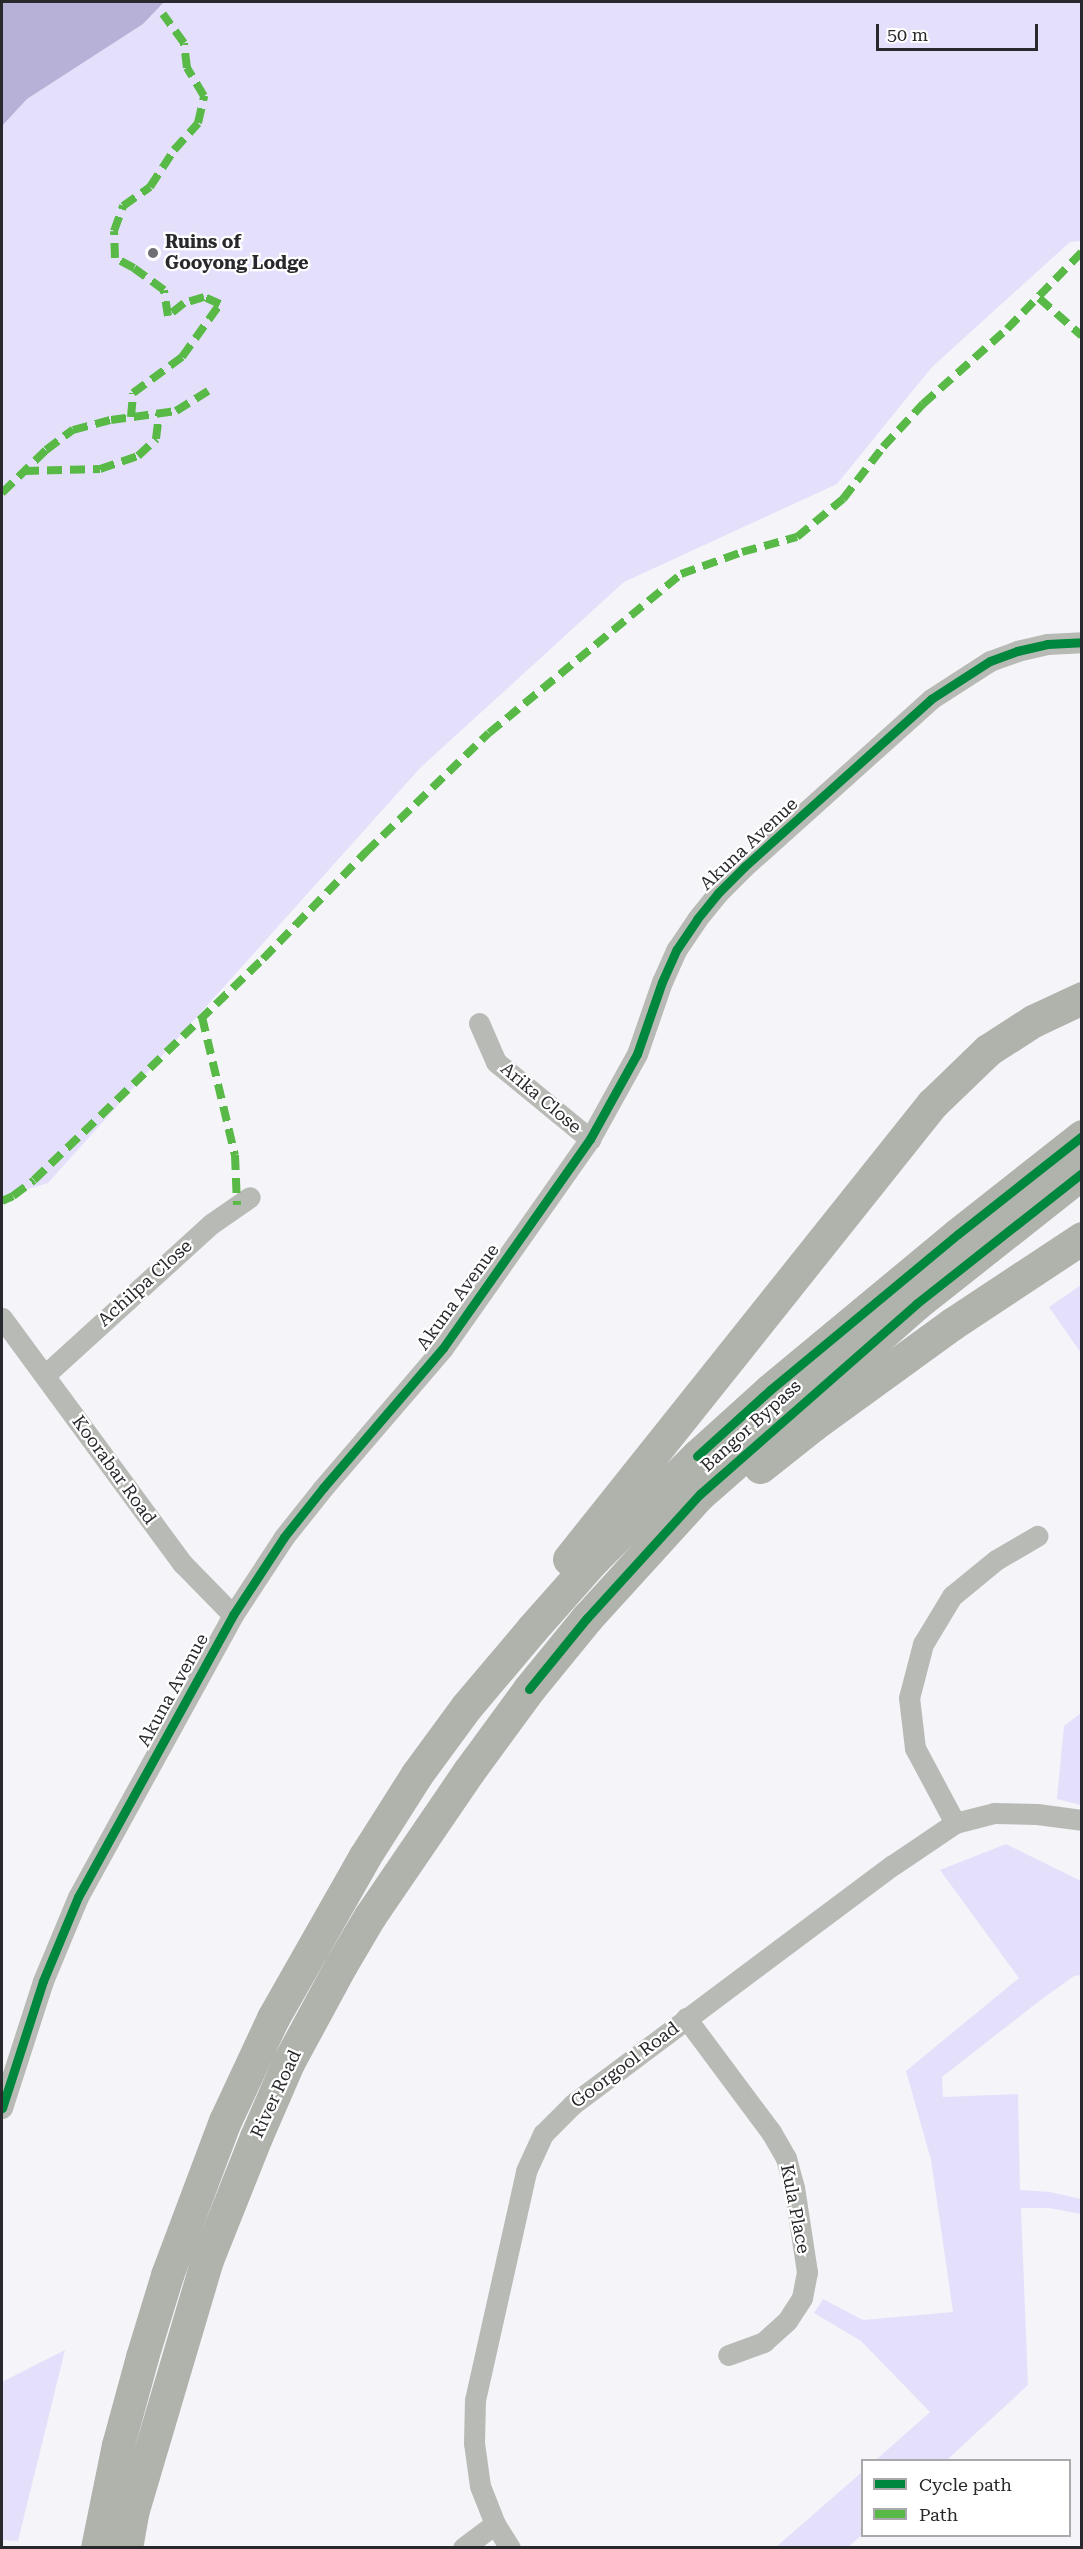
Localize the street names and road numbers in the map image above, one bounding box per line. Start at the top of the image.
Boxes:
street label: Akuna Avenue [696,793,802,895]
street label: Arika Close [496,1058,586,1138]
street label: Achilpa Close [93,1235,197,1331]
street label: Akuna Avenue [412,1240,504,1354]
street label: Bangor Bypass [697,1375,805,1477]
street label: Koorabar Road [67,1411,161,1529]
street label: Akuna Avenue [133,1630,213,1750]
street label: Goorgool Road [567,2017,683,2113]
street label: River Road [246,2047,306,2141]
street label: Kula Place [776,2163,814,2255]

